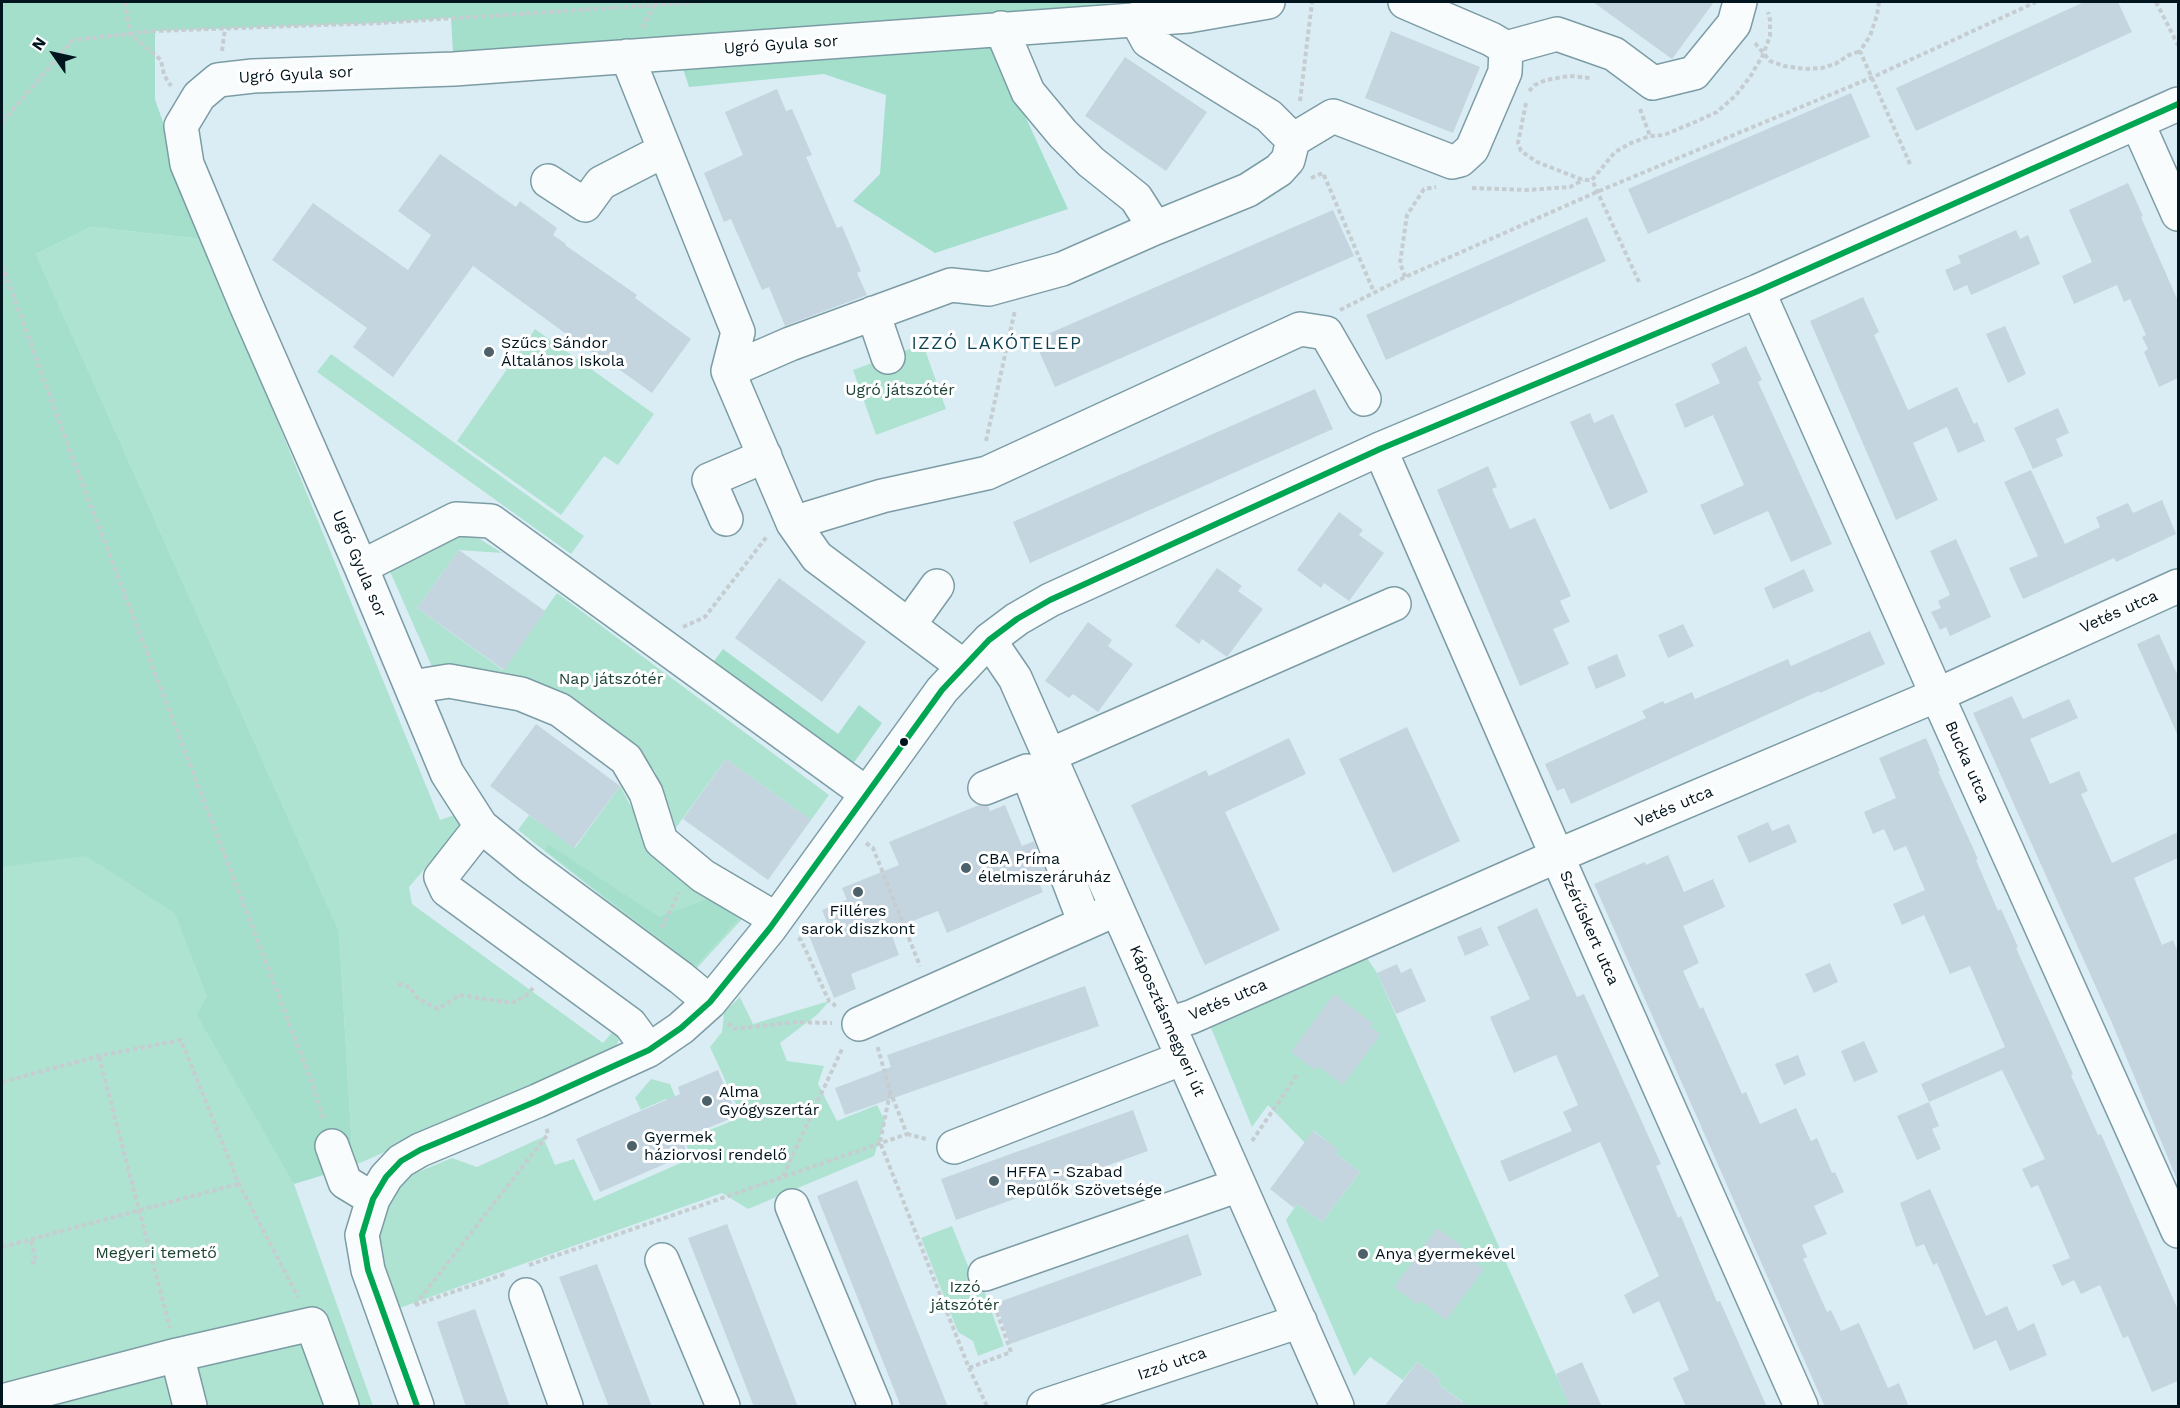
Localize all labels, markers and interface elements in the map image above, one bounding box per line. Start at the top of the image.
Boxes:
north arrow [24,24,84,84]
street label: Ugró Gyula sor [723,31,839,59]
text: N [27,33,50,54]
street label: Ugró Gyula sor [238,62,354,88]
place label: Szűcs Sándor Általános Iskola [501,333,625,371]
district label: IZZÓ LAKÓTELEP [912,333,1082,355]
marker: Szűcs Sándor Általános Iskola [482,345,496,359]
park label: Ugró játszótér [845,380,955,400]
street label: Ugró Gyula sor [328,508,390,620]
street label: Vetés utca [2077,586,2161,638]
park label: Nap játszótér [559,669,663,689]
street label: Bucka utca [1940,718,1994,806]
unlabelled marker [898,736,910,748]
street label: Vetés utca [1632,782,1716,832]
place label: CBA Príma élelmiszeráruház [978,849,1111,887]
marker: CBA Príma élelmiszeráruház [959,861,973,875]
street label: Szérűskert utca [1555,868,1623,988]
marker: Filléres sarok diszkont [851,885,865,899]
place label: Filléres sarok diszkont [801,901,915,939]
street label: Káposztásmegyeri út [1125,942,1209,1100]
street label: Vetés utca [1186,975,1270,1025]
place label: Alma Gyógyszertár [719,1082,819,1120]
marker: Alma Gyógyszertár [700,1094,714,1108]
place label: Gyermek háziorvosi rendelő [644,1127,787,1165]
marker: Gyermek háziorvosi rendelő [625,1139,639,1153]
place label: HFFA - Szabad Repülők Szövetsége [1006,1162,1162,1200]
marker: HFFA - Szabad Repülők Szövetsége [987,1174,1001,1188]
park label: Megyeri temető [95,1243,217,1263]
place label: Anya gyermekével [1375,1244,1515,1264]
marker: Anya gyermekével [1356,1247,1370,1261]
park label: Izzó játszótér [931,1277,999,1315]
street label: Izzó utca [1135,1343,1209,1385]

